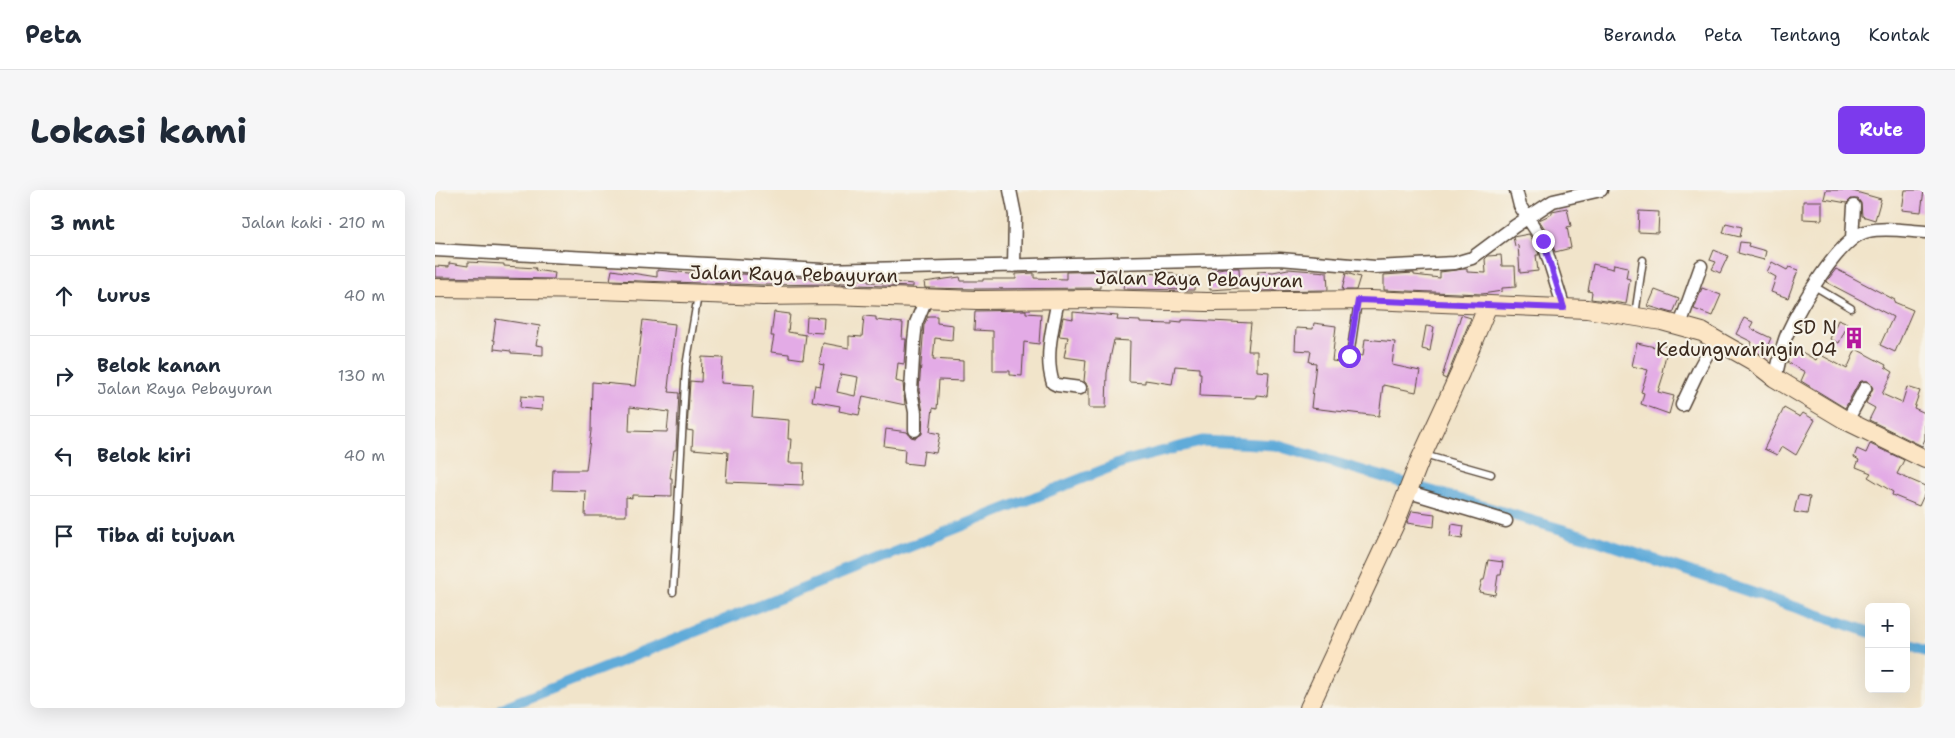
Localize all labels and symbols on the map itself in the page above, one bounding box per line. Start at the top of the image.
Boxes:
route end [1532,230,1555,253]
street label: Jalan Raya Pebayuran [690,260,898,288]
street label: Jalan Raya Pebayuran [1095,265,1303,293]
place label: SD N Kedungwaringin 04 [1656,315,1837,362]
building icon: SD N Kedungwaringin 04 [1841,325,1867,351]
route start [1338,345,1361,368]

